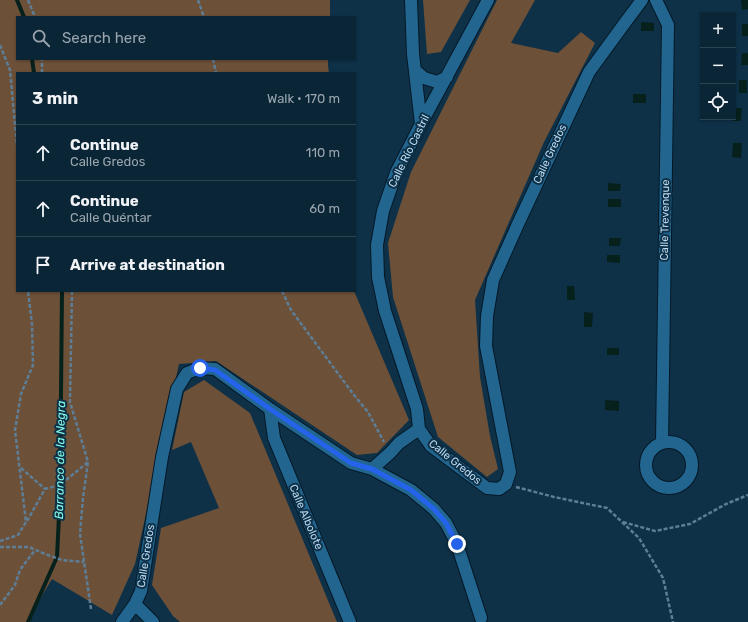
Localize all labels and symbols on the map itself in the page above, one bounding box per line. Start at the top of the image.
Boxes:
street label: Calle Río Castril [386,113,432,189]
street label: Calle Gredos [531,122,570,186]
street label: Calle Trevenque [658,179,672,261]
route start [191,359,209,377]
water label: Barranco de la Negra [52,401,68,519]
street label: Calle Gredos [426,437,484,487]
street label: Calle Albolote [286,482,326,552]
street label: Calle Gredos [135,523,157,589]
route end [448,535,466,553]

